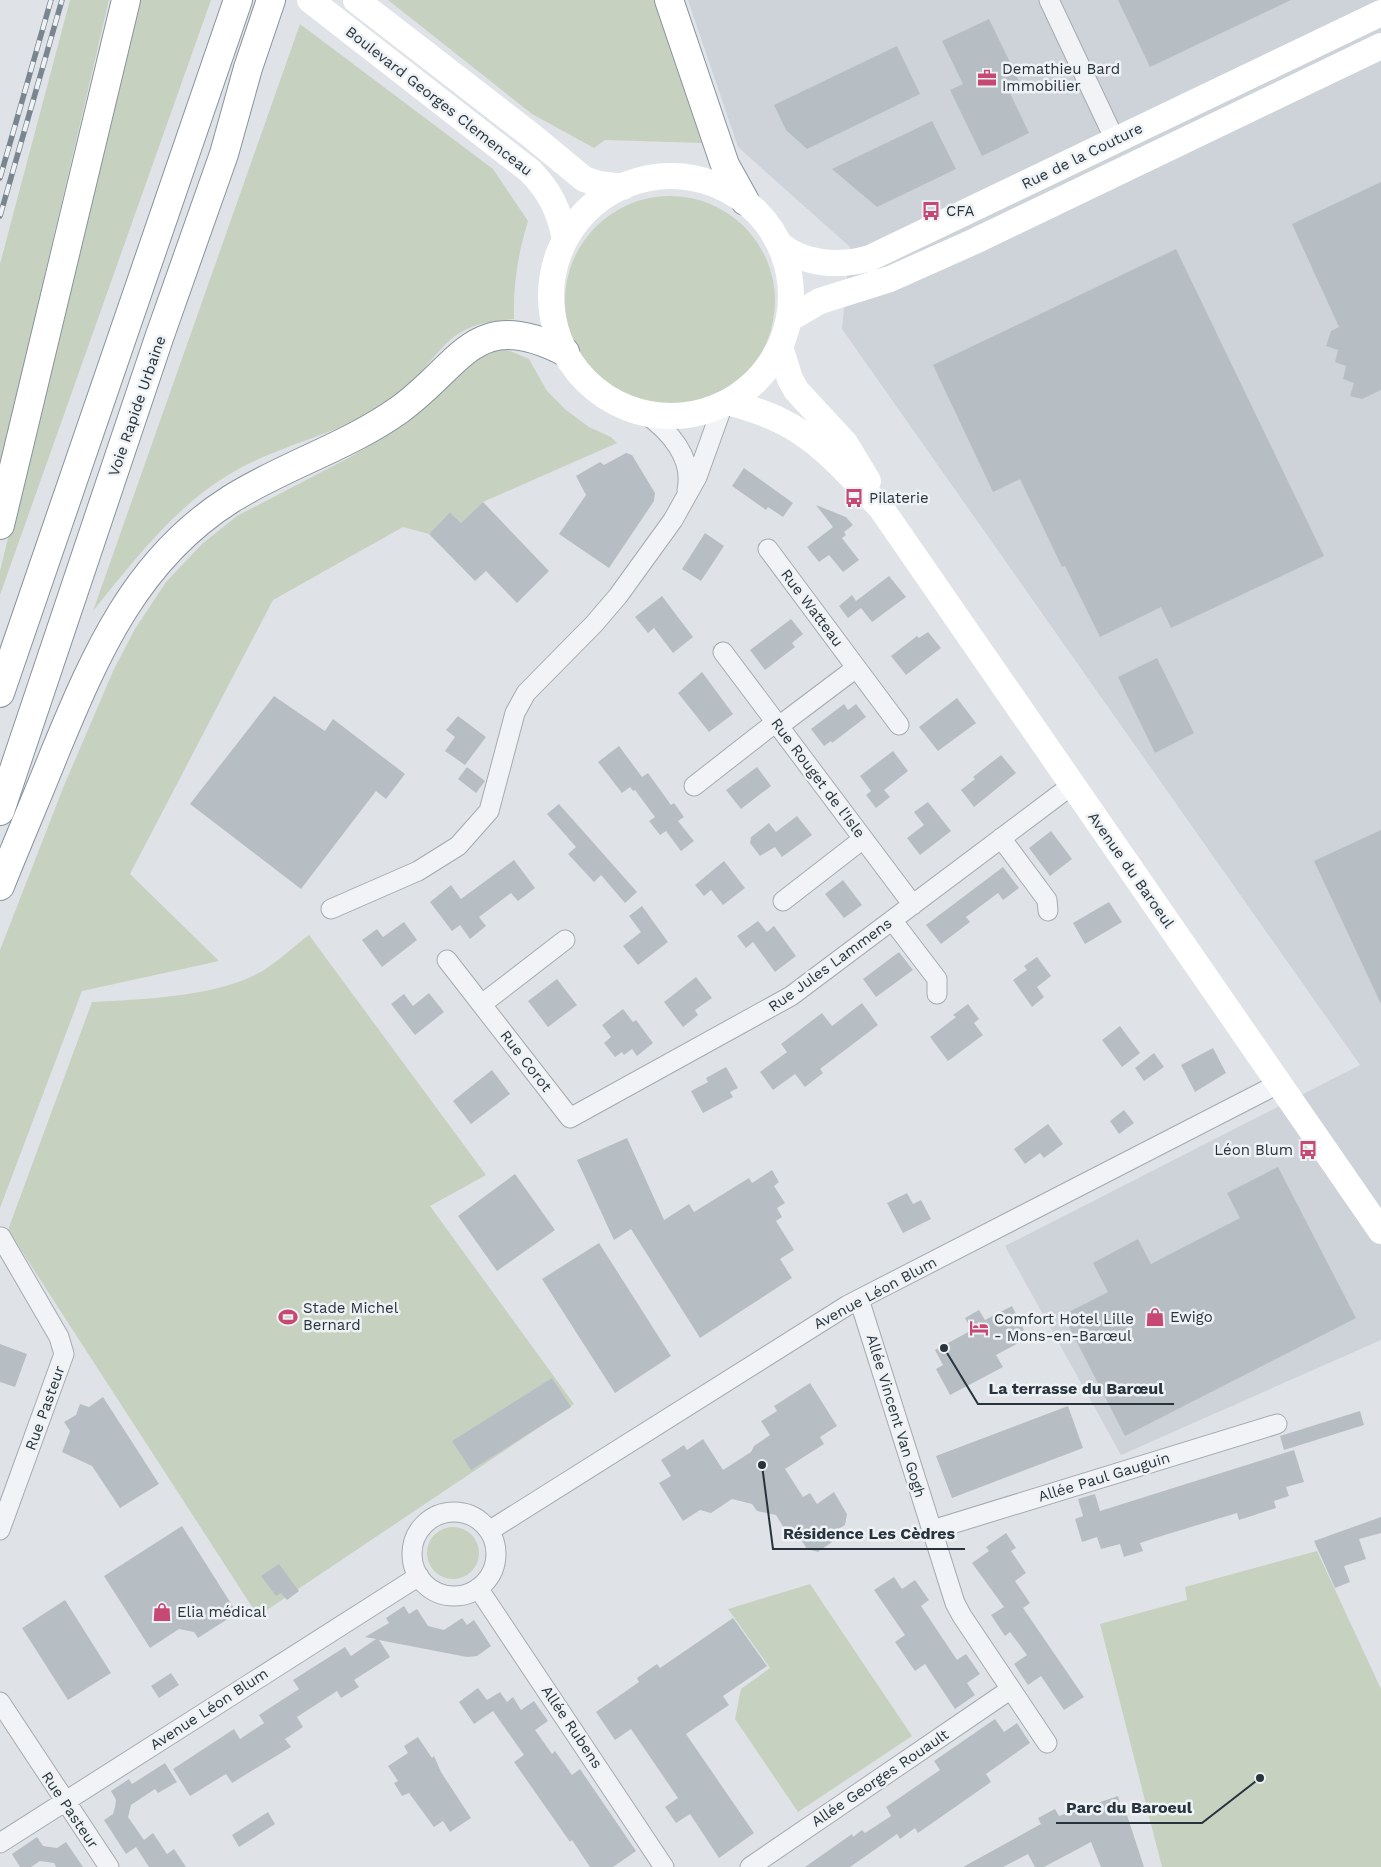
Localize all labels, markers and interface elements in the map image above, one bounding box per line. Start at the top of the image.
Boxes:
street label: Boulevard Georges Clemenceau [342,22,536,180]
place label: Demathieu Bard Immobilier [1002,60,1120,95]
office icon: Demathieu Bard Immobilier [976,67,998,89]
street label: Rue de la Couture [1019,119,1145,193]
bus stop icon: CFA [920,200,942,222]
place label: CFA [946,202,974,220]
street label: Voie Rapide Urbaine [105,333,169,479]
bus stop icon: Pilaterie [843,487,865,509]
place label: Pilaterie [869,489,929,507]
street label: Rue Watteau [777,566,847,650]
street label: Rue Rouget de l'Isle [767,715,869,841]
street label: Avenue du Baroeul [1084,808,1178,932]
street label: Rue Jules Lammens [765,914,895,1016]
street label: Rue Corot [496,1027,556,1096]
bus stop icon: Léon Blum [1297,1139,1319,1161]
place label: Léon Blum [1214,1141,1293,1159]
street label: Avenue Léon Blum [810,1253,940,1333]
place label: Stade Michel Bernard [303,1299,399,1334]
sports icon: Stade Michel Bernard [277,1306,299,1328]
shop icon: Ewigo [1144,1306,1166,1328]
place label: Ewigo [1170,1308,1213,1326]
place label: Comfort Hotel Lille - Mons-en-Barœul [994,1310,1134,1345]
hotel icon: Comfort Hotel Lille - Mons-en-Barœul [968,1317,990,1339]
street label: Allée Vincent Van Gogh [863,1332,929,1500]
street label: Rue Pasteur [21,1363,69,1453]
callout: La terrasse du Barœul [978,1373,1174,1404]
text: La terrasse du Barœul [989,1379,1164,1398]
street label: Allée Paul Gauguin [1036,1448,1172,1506]
callout: Résidence Les Cèdres [773,1518,965,1549]
text: Résidence Les Cèdres [783,1524,956,1543]
shop icon: Elia médical [151,1601,173,1623]
place label: Elia médical [177,1603,267,1621]
street label: Avenue Léon Blum [147,1664,271,1754]
street label: Allée Rubens [538,1682,606,1772]
street label: Allée Georges Rouault [808,1725,953,1831]
street label: Rue Pasteur [38,1768,102,1852]
callout: Parc du Baroeul [1056,1792,1202,1823]
text: Parc du Baroeul [1066,1798,1193,1817]

